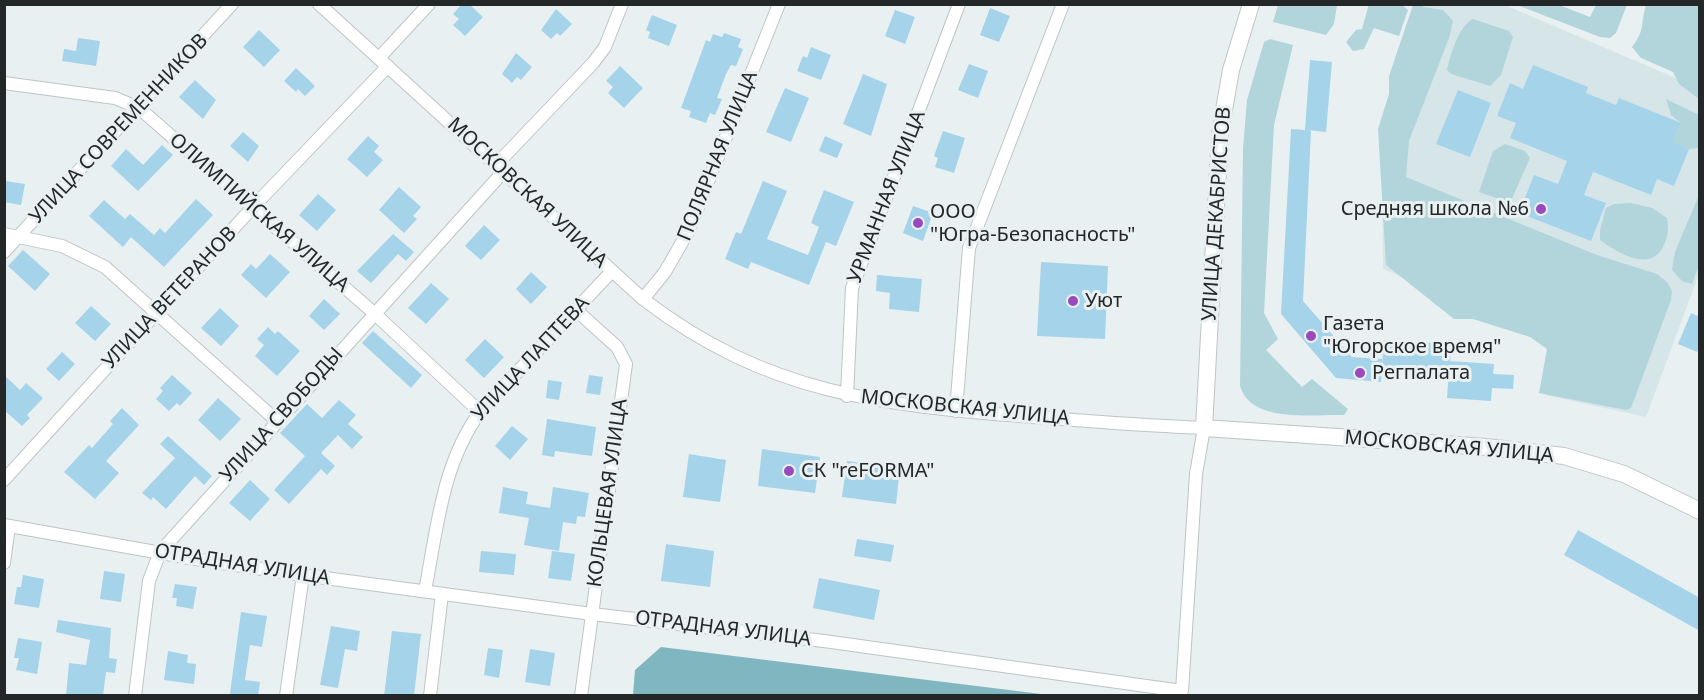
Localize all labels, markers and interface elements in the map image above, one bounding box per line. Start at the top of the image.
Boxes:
street label: УЛИЦА СОВРЕМЕННИКОВ [25,29,213,229]
street label: ПОЛЯРНАЯ УЛИЦА [673,67,763,245]
street label: УЛИЦА ДЕКАБРИСТОВ [1198,106,1236,322]
street label: УРМАННАЯ УЛИЦА [843,107,931,287]
street label: МОСКОВСКАЯ УЛИЦА [442,113,612,273]
street label: ОЛИМПИЙСКАЯ УЛИЦА [164,128,354,298]
place label: Средняя школа №6 [1341,197,1529,221]
place label: ООО "Югра-Безопасность" [930,200,1135,247]
marker: Средняя школа №6 [1534,202,1548,216]
marker: ООО "Югра-Безопасность" [911,216,925,230]
street label: УЛИЦА ВЕТЕРАНОВ [98,222,242,374]
place label: Уют [1085,289,1122,313]
street label: УЛИЦА ЛАПТЕВА [467,292,595,426]
marker: Уют [1066,294,1080,308]
place label: Газета "Югорское время" [1323,312,1501,359]
marker: Газета "Югорское время" [1304,329,1318,343]
street label: УЛИЦА СВОБОДЫ [215,343,349,487]
place label: Регпалата [1372,361,1470,385]
marker: Регпалата [1353,366,1367,380]
street label: МОСКОВСКАЯ УЛИЦА [859,385,1071,431]
street label: КОЛЬЦЕВАЯ УЛИЦА [583,397,633,589]
street label: МОСКОВСКАЯ УЛИЦА [1344,426,1554,468]
place label: СК "reFORMA" [801,459,934,483]
marker: СК "reFORMA" [782,464,796,478]
street label: ОТРАДНАЯ УЛИЦА [153,539,331,591]
street label: ОТРАДНАЯ УЛИЦА [634,606,812,652]

